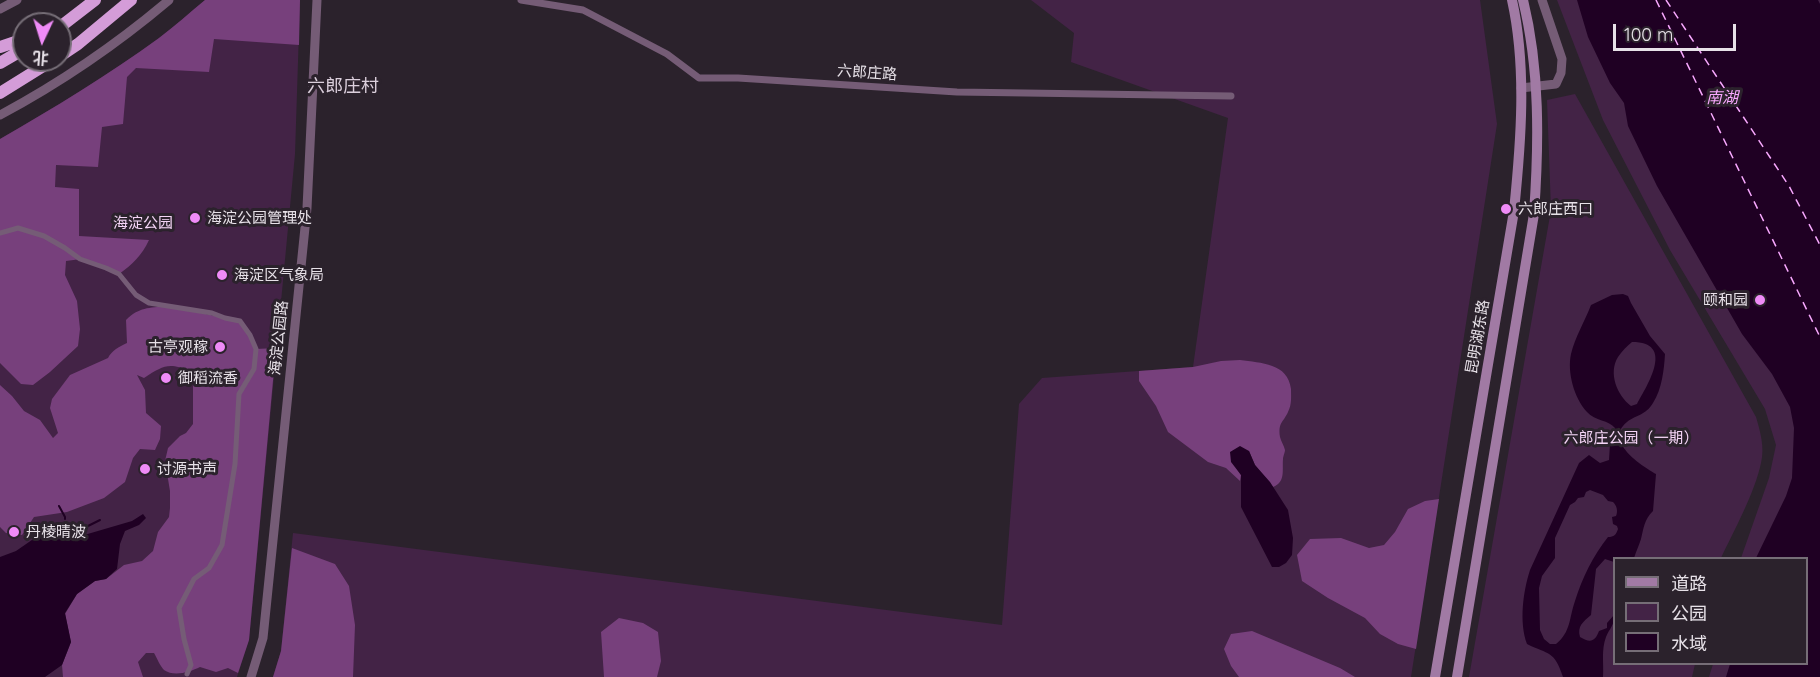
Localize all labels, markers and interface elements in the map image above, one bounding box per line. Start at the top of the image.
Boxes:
north arrow [12,12,72,72]
scale bar [1616,12,1739,50]
text: 100 m [1624,23,1673,46]
text: 北 [32,47,50,68]
street label: 六郎庄路 [836,62,898,84]
district label: 六郎庄村 [307,76,379,98]
water label: 南湖 [1706,88,1738,108]
place label: 六郎庄西口 [1518,200,1593,218]
marker: 六郎庄西口 [1499,202,1513,216]
place label: 海淀公园管理处 [207,209,312,227]
marker: 海淀公园管理处 [188,211,202,225]
park label: 海淀公园 [113,214,173,232]
place label: 海淀区气象局 [234,266,324,284]
marker: 海淀区气象局 [215,268,229,282]
place label: 颐和园 [1703,291,1748,309]
marker: 颐和园 [1753,293,1767,307]
street label: 昆明湖东路 [1463,299,1493,375]
street label: 海淀公园路 [266,300,292,376]
place label: 古亭观稼 [148,338,208,356]
marker: 古亭观稼 [213,340,227,354]
place label: 御稻流香 [178,369,238,387]
marker: 御稻流香 [159,371,173,385]
park label: 六郎庄公园（一期） [1564,429,1698,447]
place label: 讨源书声 [157,460,217,478]
marker: 讨源书声 [138,462,152,476]
place label: 丹棱晴波 [26,523,86,541]
marker: 丹棱晴波 [7,525,21,539]
legend [1613,557,1808,665]
text: 道路 [1671,572,1707,595]
text: 公园 [1671,602,1707,625]
text: 水域 [1671,632,1707,655]

